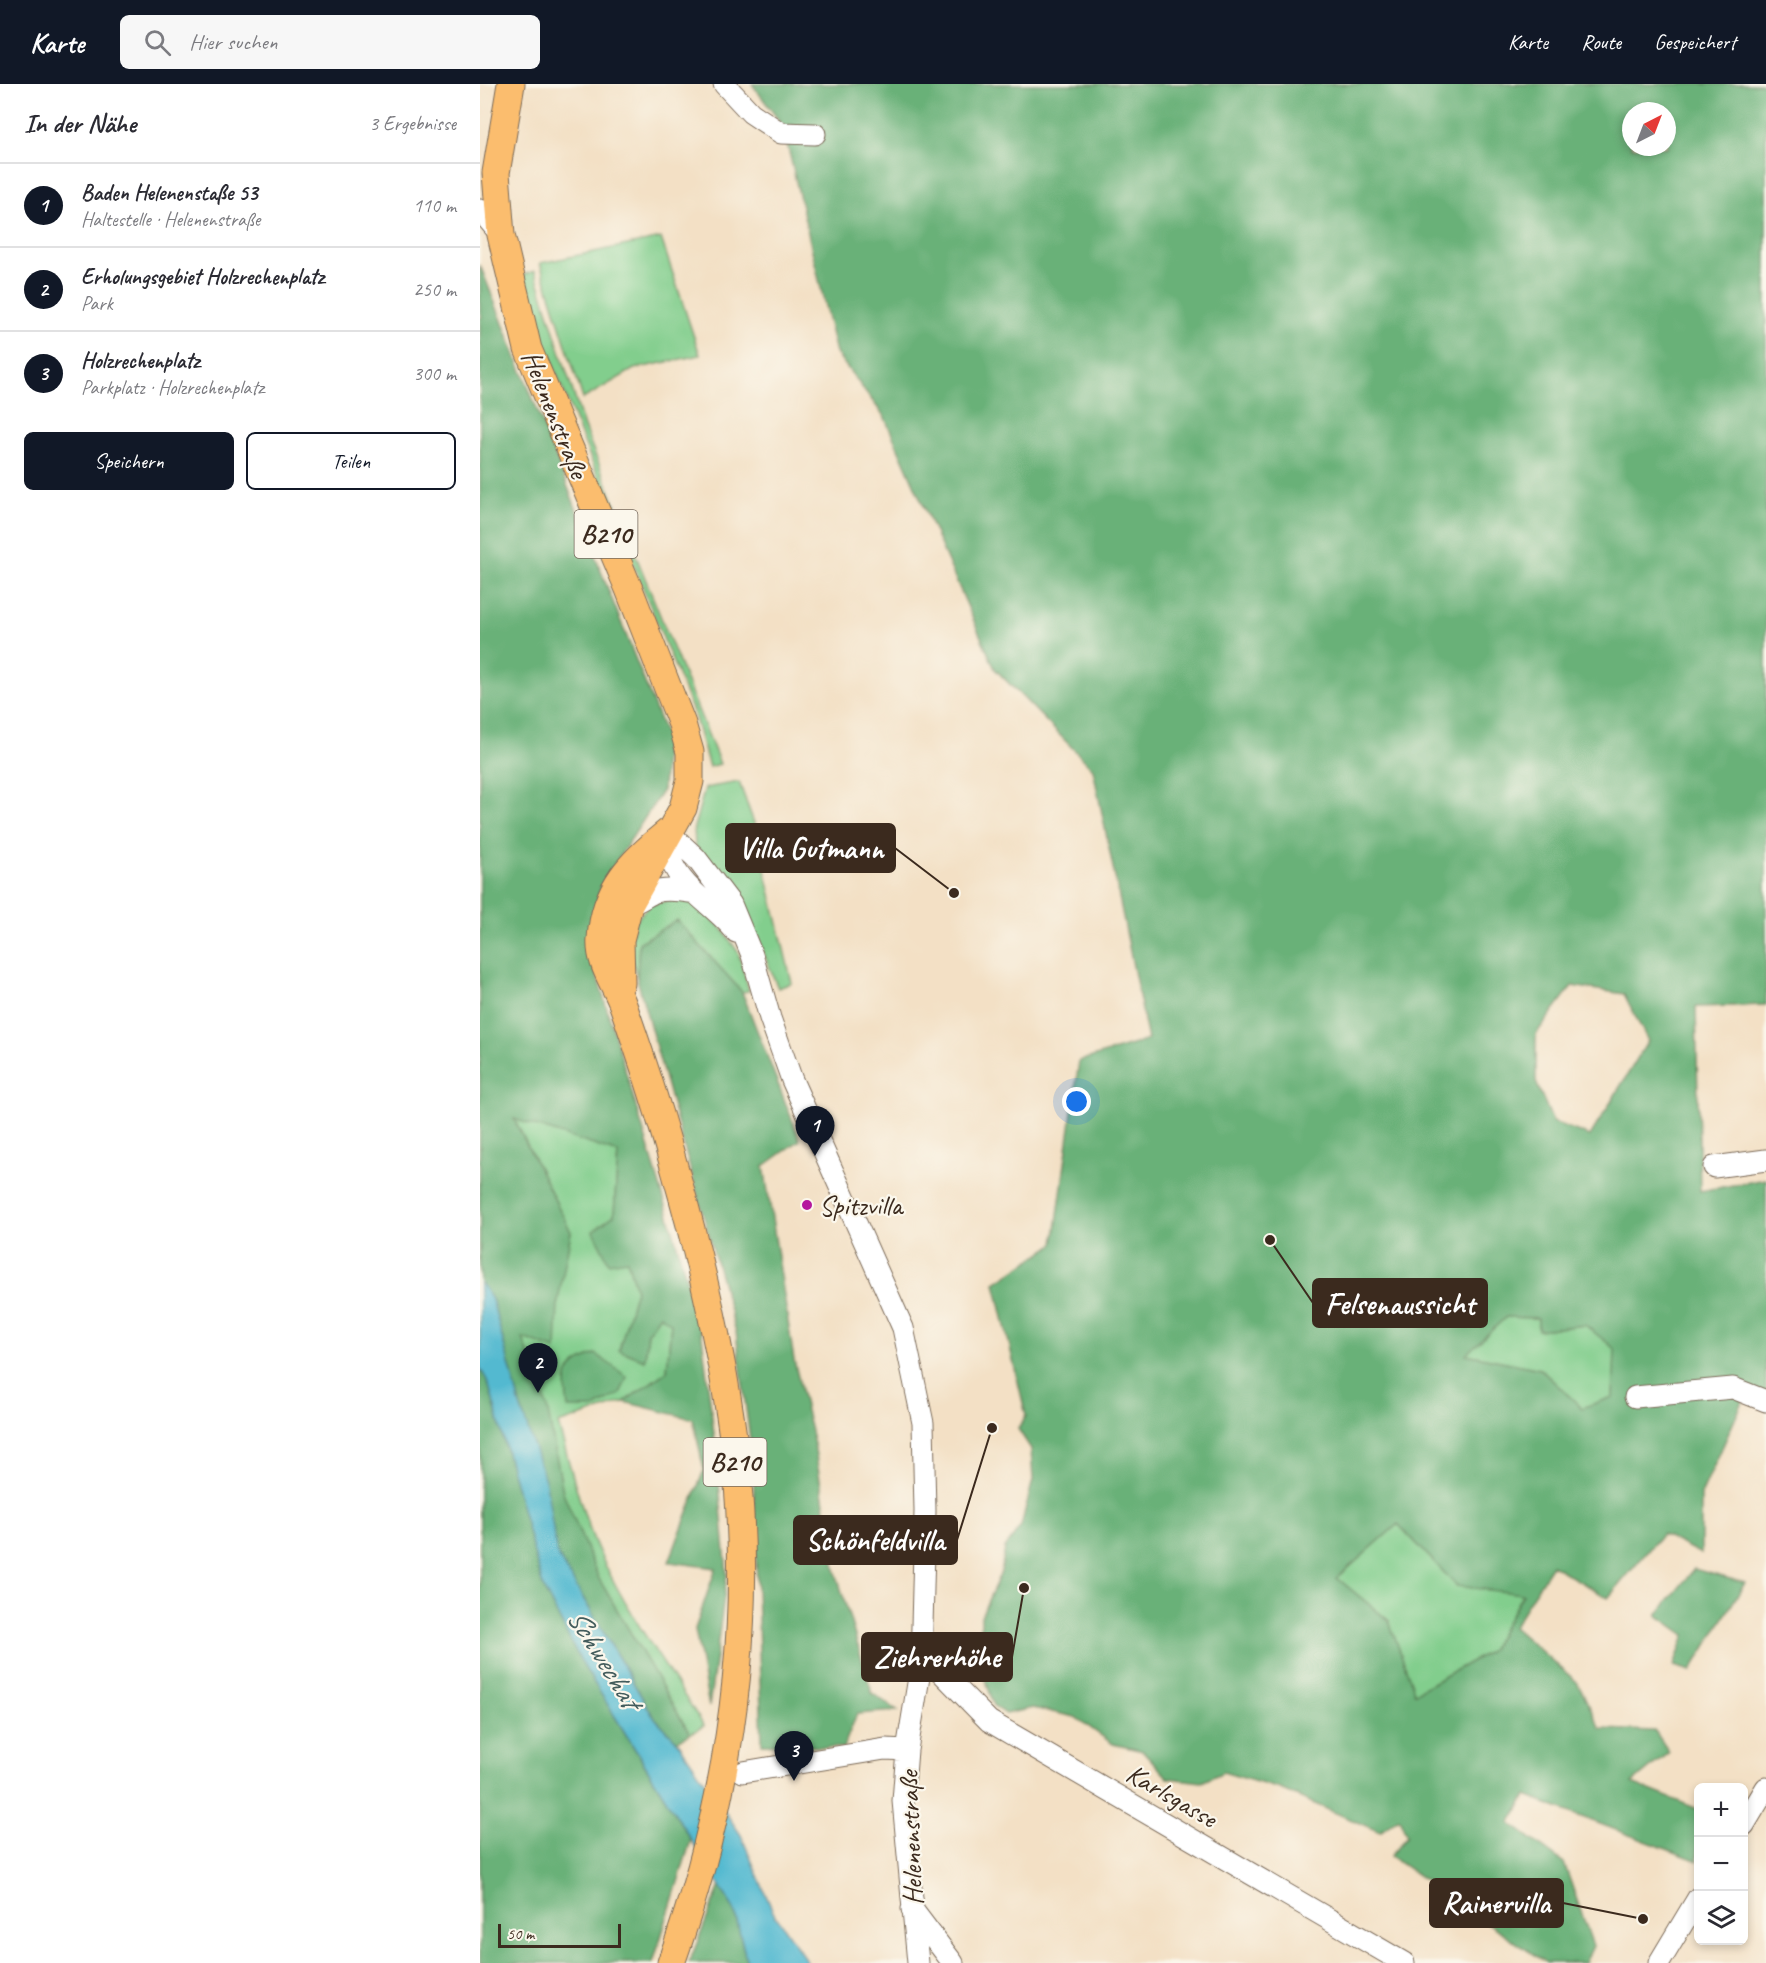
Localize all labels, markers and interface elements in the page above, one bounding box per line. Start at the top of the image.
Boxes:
search box [120,15,540,69]
text: Karte [30,25,84,60]
icon: search [141,26,174,59]
text: Hier suchen [189,28,278,56]
text: Karte [1508,29,1548,55]
text: Route [1581,29,1621,55]
text: Gespeichert [1654,29,1736,55]
north arrow [1622,102,1676,156]
text: In der Nähe [24,107,136,140]
text: 3 Ergebnisse [369,111,456,136]
text: Baden Helenenstaße 53 [81,179,258,207]
text: 1 [39,193,48,218]
text: 110 m [413,193,456,218]
text: Haltestelle · Helenenstraße [81,207,260,232]
text: Erholungsgebiet Holzrechenplatz [81,263,324,291]
text: 2 [39,277,48,302]
text: 250 m [413,277,456,302]
text: Park [81,291,113,316]
street label: Helenenstraße [514,345,598,485]
text: Holzrechenplatz [81,347,200,375]
text: 3 [39,361,48,386]
text: 300 m [413,361,456,386]
text: Parkplatz · Holzrechenplatz [81,375,264,400]
button: Speichern [24,432,234,490]
button: Teilen [246,432,456,490]
road number: B210 [574,510,638,558]
callout: Villa Gutmann [726,824,895,872]
text: Villa Gutmann [738,829,886,867]
your location [1062,1087,1091,1116]
pin: 1 [796,1106,834,1156]
place label: Spitzvilla [819,1188,904,1223]
marker: Spitzvilla [800,1198,814,1212]
callout: Felsenaussicht [1313,1279,1487,1327]
text: Felsenaussicht [1325,1285,1478,1323]
pin: 2 [518,1344,558,1393]
road number: B210 [704,1438,766,1486]
callout: Schönfeldvilla [794,1516,957,1564]
text: Schönfeldvilla [806,1521,947,1559]
water label: Schwechat [559,1601,653,1721]
callout: Ziehrerhöhe [862,1633,1012,1681]
text: Ziehrerhöhe [874,1638,1003,1676]
pin: 3 [774,1732,814,1781]
street label: Karlsgasse [1120,1756,1225,1836]
street label: Helenenstraße [891,1768,930,1906]
map controls [1694,1783,1748,1945]
button: + [1694,1783,1748,1837]
button: − [1694,1837,1748,1891]
callout: Rainervilla [1430,1879,1563,1927]
text: Rainervilla [1442,1884,1553,1922]
button: layers [1694,1891,1748,1945]
scale bar [498,1921,621,1948]
text: 50 m [507,1924,534,1944]

